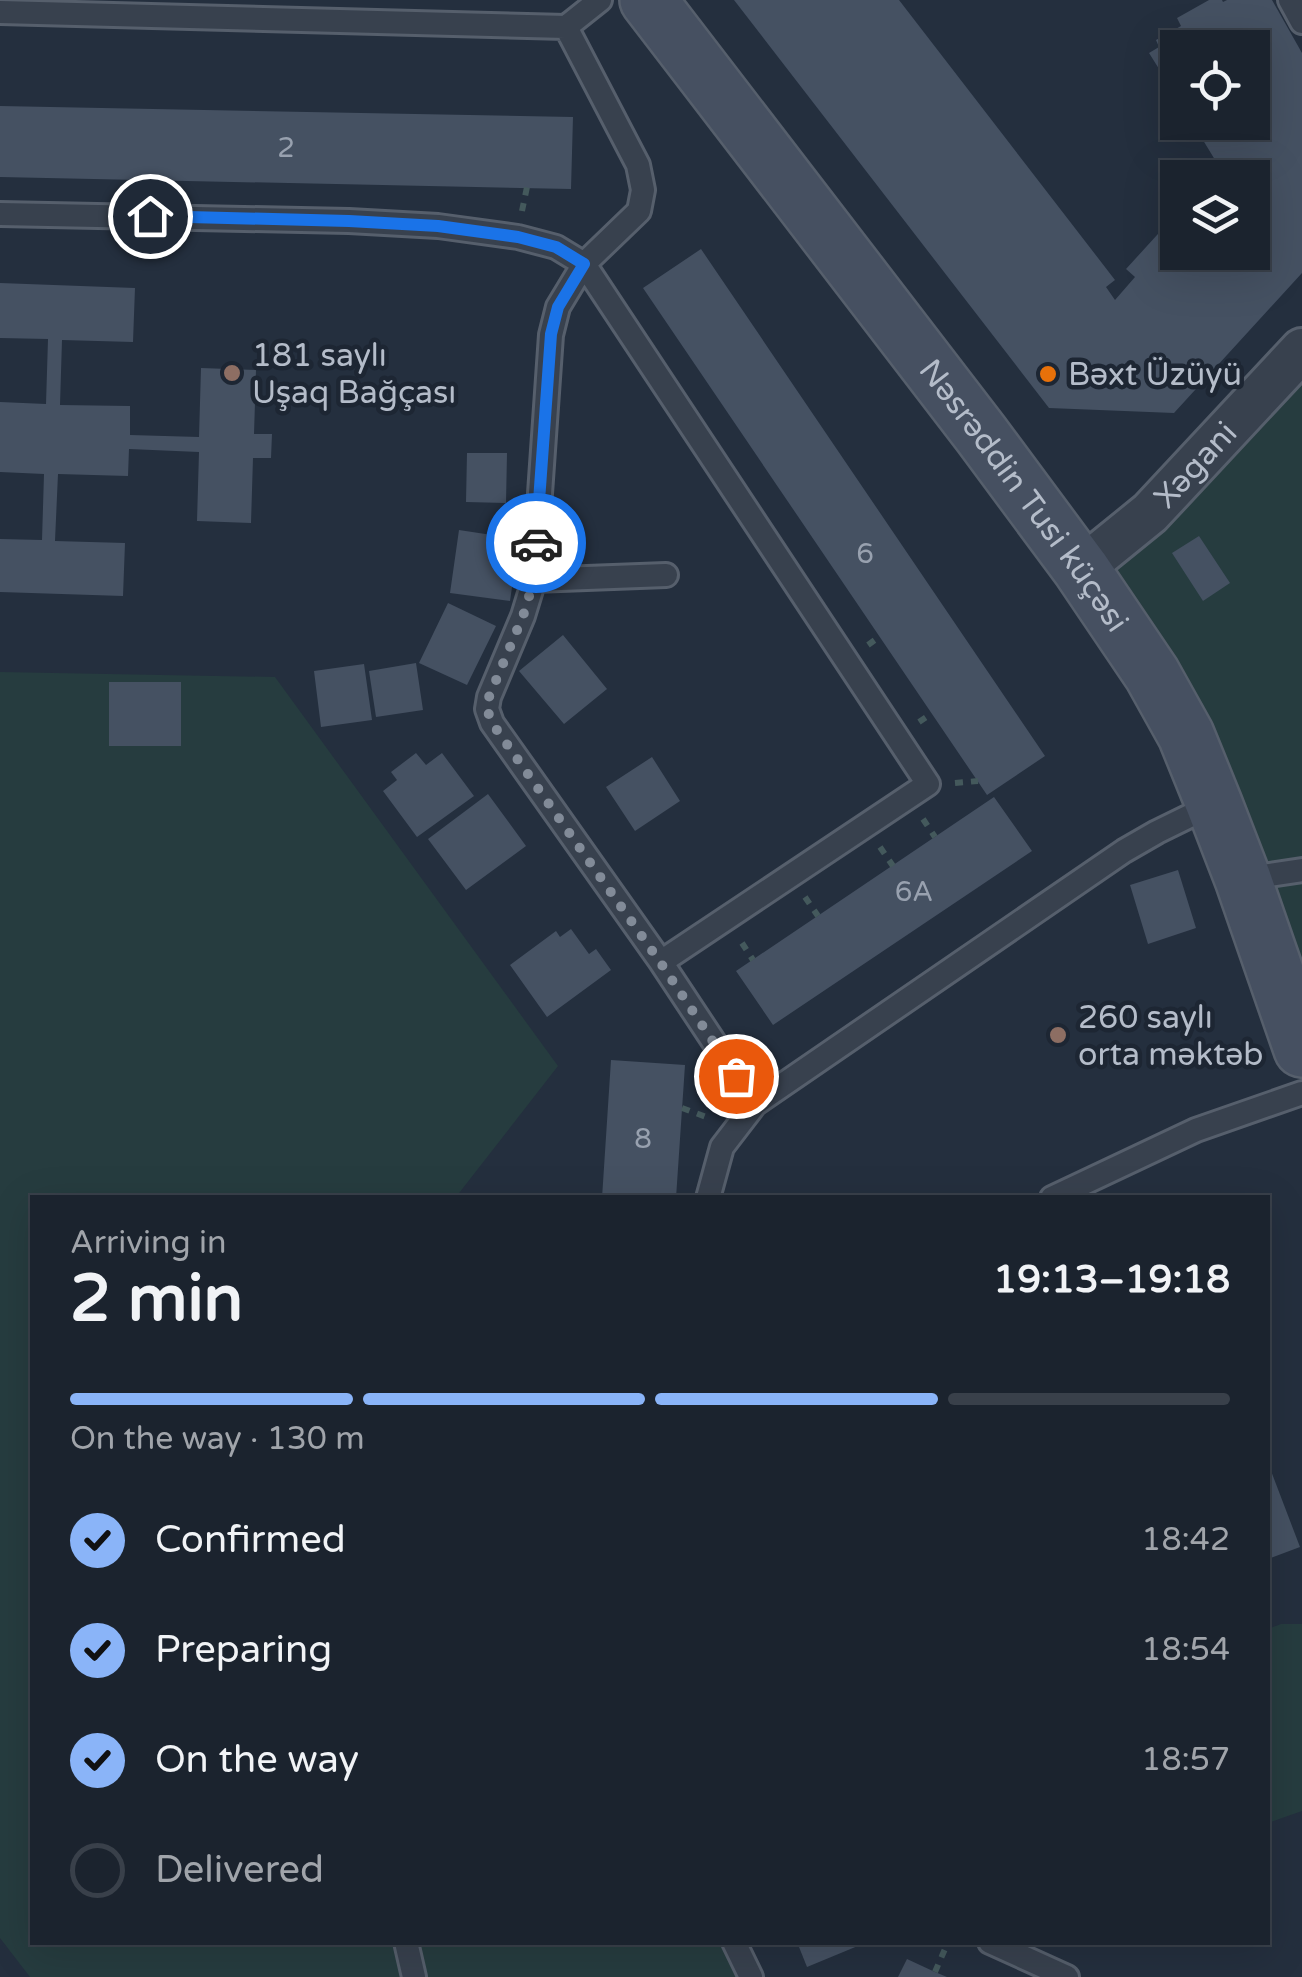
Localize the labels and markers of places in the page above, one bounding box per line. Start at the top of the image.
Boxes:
pin [108,174,193,259]
place label: 181 saylı Uşaq Bağçası [252,337,456,412]
place label: Bəxt Üzüyü [1068,356,1242,394]
marker: 181 saylı Uşaq Bağçası [221,362,243,384]
marker: Bəxt Üzüyü [1037,363,1059,385]
place label: 260 saylı orta məktəb [1078,999,1263,1074]
marker: 260 saylı orta məktəb [1047,1024,1069,1046]
pin [694,1034,779,1119]

